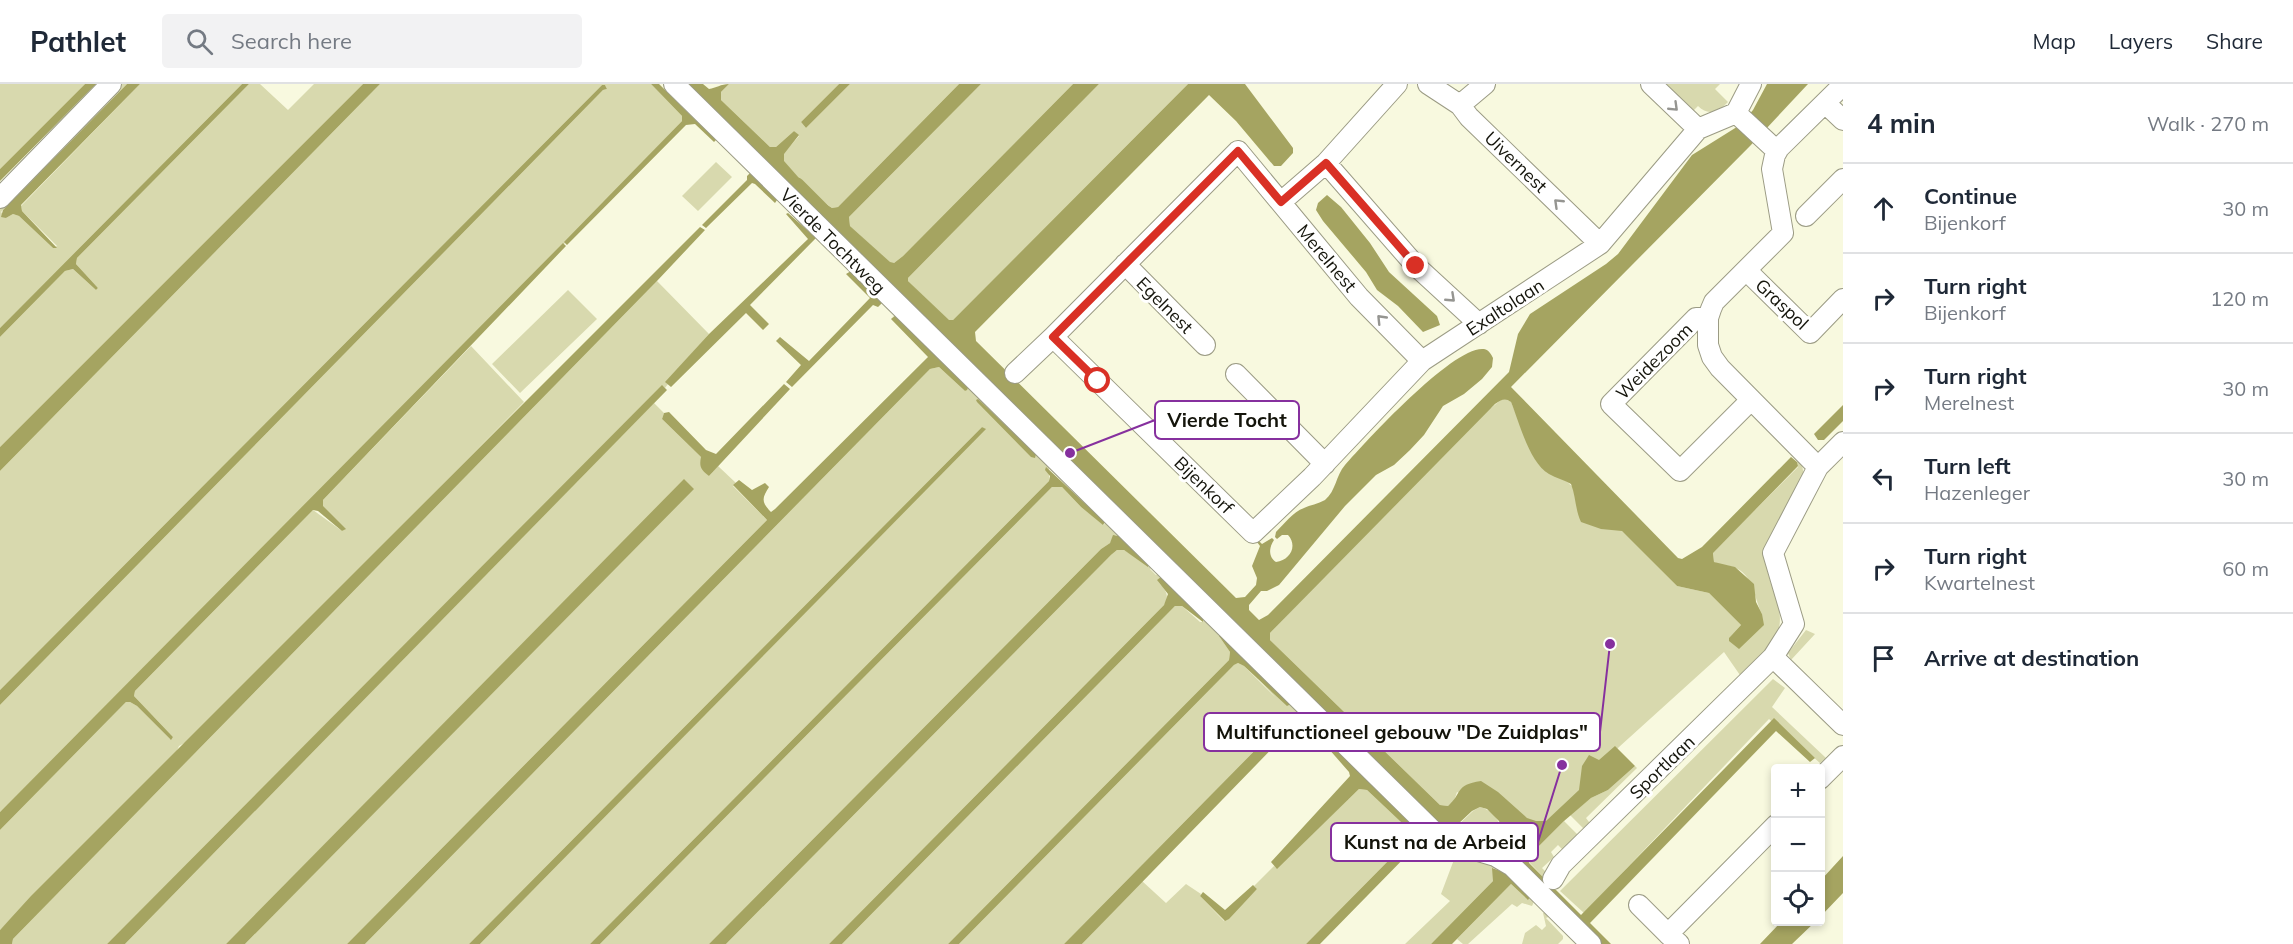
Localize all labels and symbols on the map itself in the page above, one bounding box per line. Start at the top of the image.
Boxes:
one-way arrow [1667,99,1678,110]
street label: Uivernest [1480,126,1552,198]
street label: Vierde Tochtweg [775,183,891,299]
one-way arrow [1555,200,1566,211]
street label: Merelnest [1292,219,1362,297]
route end [1402,252,1428,278]
street label: Egelnest [1132,272,1198,338]
street label: Exaltolaan [1462,273,1548,341]
street label: Graspol [1750,274,1814,334]
one-way arrow [1445,291,1455,302]
one-way arrow [1377,316,1388,326]
street label: Weidezoom [1611,318,1697,404]
route start [1084,367,1110,393]
callout: Vierde Tocht [1155,401,1299,439]
text: Vierde Tocht [1166,407,1287,432]
street label: Bijenkorf [1170,451,1239,519]
callout: Multifunctioneel gebouw "De Zuidplas" [1204,713,1600,751]
text: Multifunctioneel gebouw "De Zuidplas" [1216,719,1588,744]
street label: Sportlaan [1625,730,1699,804]
callout: Kunst na de Arbeid [1331,823,1538,861]
text: Kunst na de Arbeid [1344,829,1526,854]

